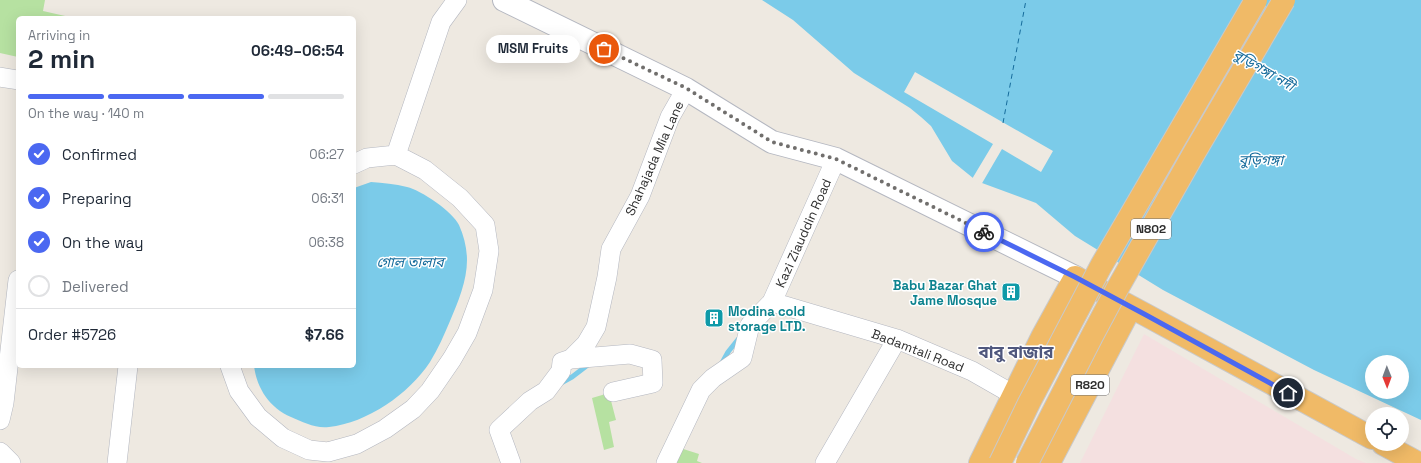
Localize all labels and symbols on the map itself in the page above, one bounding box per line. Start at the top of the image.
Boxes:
pin [587,32,621,66]
callout: MSM Fruits [486,35,580,63]
water label: বুড়িগঙ্গা নদী [1230,45,1301,96]
street label: Shahajada Mia Lane [621,98,687,218]
water label: বুড়িগঙ্গা [1239,151,1286,169]
street label: Kazi Ziauddin Road [772,176,835,290]
courier [964,212,1004,252]
road number: N802 [1131,219,1171,239]
water label: গোল তালাব [376,253,446,271]
place label: Babu Bazar Ghat Jame Mosque [893,277,997,309]
building icon: Babu Bazar Ghat Jame Mosque [1000,281,1022,303]
place label: Modina cold storage LTD. [728,303,806,335]
building icon: Modina cold storage LTD. [703,307,725,329]
street label: Badamtali Road [869,325,967,376]
district label: বাবু বাজার [977,341,1054,363]
north arrow [1365,355,1409,399]
road number: R820 [1071,375,1109,395]
pin [1271,376,1305,410]

